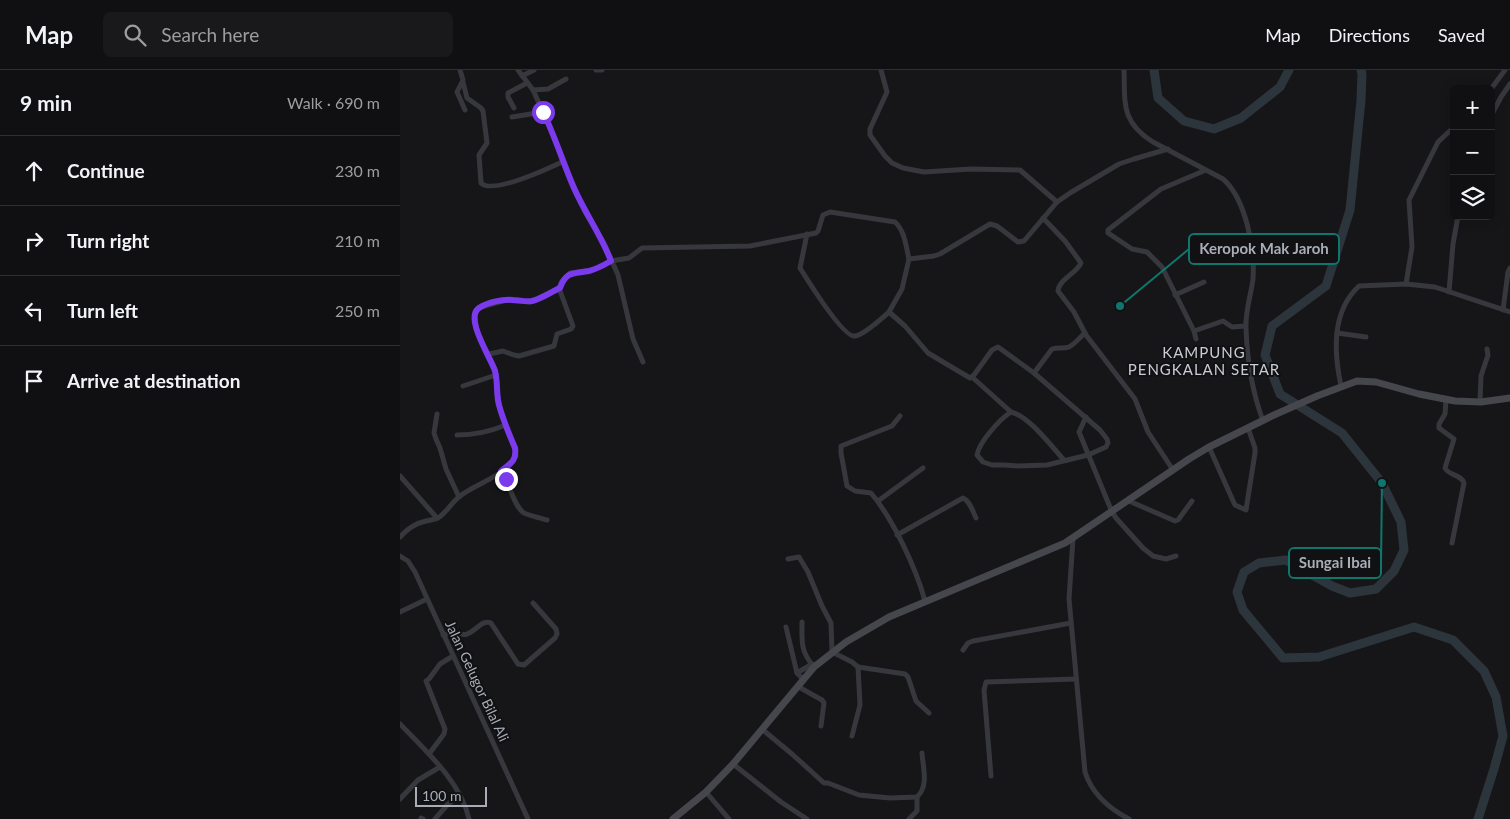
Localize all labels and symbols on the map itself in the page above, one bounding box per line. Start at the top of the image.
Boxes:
route start [532,101,555,124]
callout: Keropok Mak Jaroh [1189,234,1339,264]
text: Keropok Mak Jaroh [1199,239,1329,257]
district label: KAMPUNG PENGKALAN SETAR [1128,343,1280,378]
route end [495,468,518,491]
callout: Sungai Ibai [1289,548,1381,578]
text: Sungai Ibai [1299,553,1371,571]
street label: Jalan Gelugor Bilal Ali [442,618,513,744]
scale bar [415,784,488,807]

